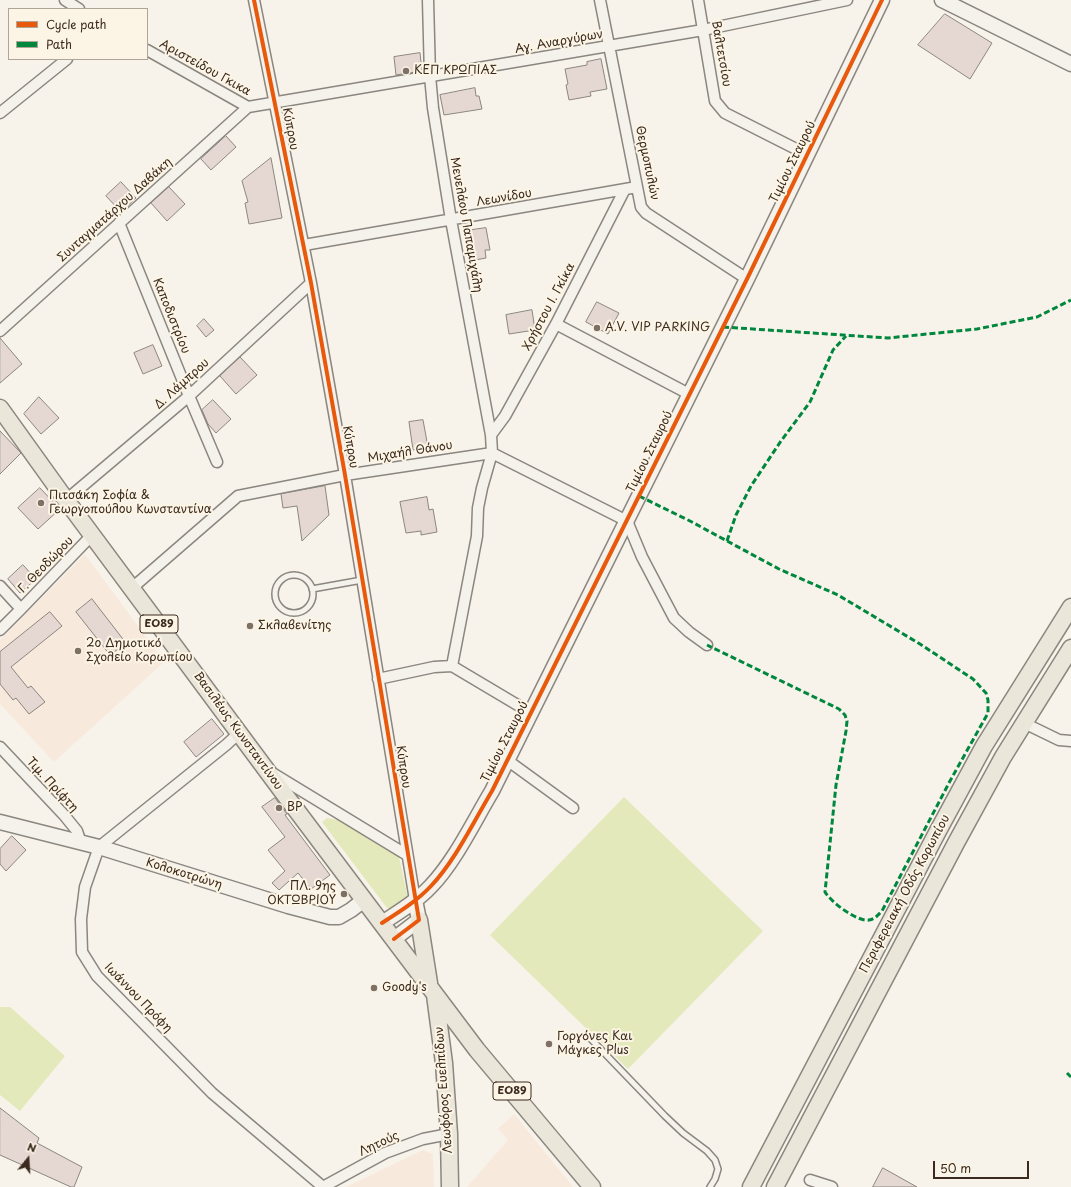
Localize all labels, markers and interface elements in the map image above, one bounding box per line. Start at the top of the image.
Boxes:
legend [8,8,148,60]
text: Cycle path [46,15,107,33]
street label: Βαλτετσίου [708,20,734,88]
street label: Αγ. Αναργύρων [514,27,604,57]
text: Path [46,35,72,53]
street label: Αριστείδου Γκικα [157,37,253,99]
place label: ΚΕΠ ΚΡΩΠΙΑΣ [414,64,497,78]
marker: ΚΕΠ ΚΡΩΠΙΑΣ [401,66,411,76]
street label: Κύπρου [279,107,301,151]
street label: Τιμίου Σταυρού [767,119,819,205]
street label: Θερμοπυλών [632,124,662,202]
street label: Συνταγματάρχου Δαβάκη [55,155,175,265]
street label: Μενελάου Παπαμιχάλη [447,156,485,294]
street label: Λεωνίδου [475,186,533,210]
street label: Χρήστου Ι. Γκίκα [520,261,578,353]
street label: Καποδιστρίου [149,276,193,356]
place label: A.V. VIP PARKING [605,321,711,335]
marker: A.V. VIP PARKING [592,323,602,333]
street label: Δ. Λάμπρου [152,356,212,412]
street label: Τιμίου Σταυρού [624,409,676,495]
street label: Κύπρου [339,425,361,469]
street label: Μιχαήλ Θάνου [366,438,454,466]
place label: Πιτσάκη Σοφία & Γεωργοπούλου Κωνσταντίνα [49,489,212,517]
marker: Πιτσάκη Σοφία & Γεωργοπούλου Κωνσταντίνα [36,498,46,508]
street label: Γ. Θεοδώρου [16,534,76,596]
road number: ΕΟ89 [140,615,178,633]
place label: Σκλαβενίτης [258,619,332,633]
marker: Σκλαβενίτης [245,621,255,631]
place label: 2ο Δημοτικό Σχολείο Κορωπίου [86,637,193,665]
marker: 2ο Δημοτικό Σχολείο Κορωπίου [73,646,83,656]
street label: Βασιλέως Κωνσταντίνου [190,669,286,793]
street label: Τιμίου Σταυρού [478,699,532,785]
street label: Κύπρου [393,745,413,789]
street label: Τιμ. Πρίφτη [23,755,81,815]
place label: BP [287,801,302,815]
marker: BP [274,803,284,813]
street label: Περιφερειακή Οδός Κορωπίου [857,812,953,976]
street label: Κολοκοτρώνη [144,856,224,892]
place label: ΠΛ. 9ης ΟΚΤΩΒΡΙΟΥ [267,880,336,908]
marker: ΠΛ. 9ης ΟΚΤΩΒΡΙΟΥ [339,889,349,899]
street label: Ιωάννου Πρόφη [101,960,175,1036]
place label: Goody's [382,981,427,995]
marker: Goody's [369,983,379,993]
street label: Λεωφόρος Ευελπίδων [432,1026,456,1154]
place label: Γοργόνες Και Μάγκες Plus [557,1030,632,1058]
marker: Γοργόνες Και Μάγκες Plus [544,1039,554,1049]
road number: ΕΟ89 [493,1082,531,1100]
street label: Λητούς [357,1129,401,1159]
text: N [25,1138,39,1157]
north arrow [8,1139,48,1179]
scale bar [935,1153,1031,1179]
text: 50 m [940,1159,971,1177]

